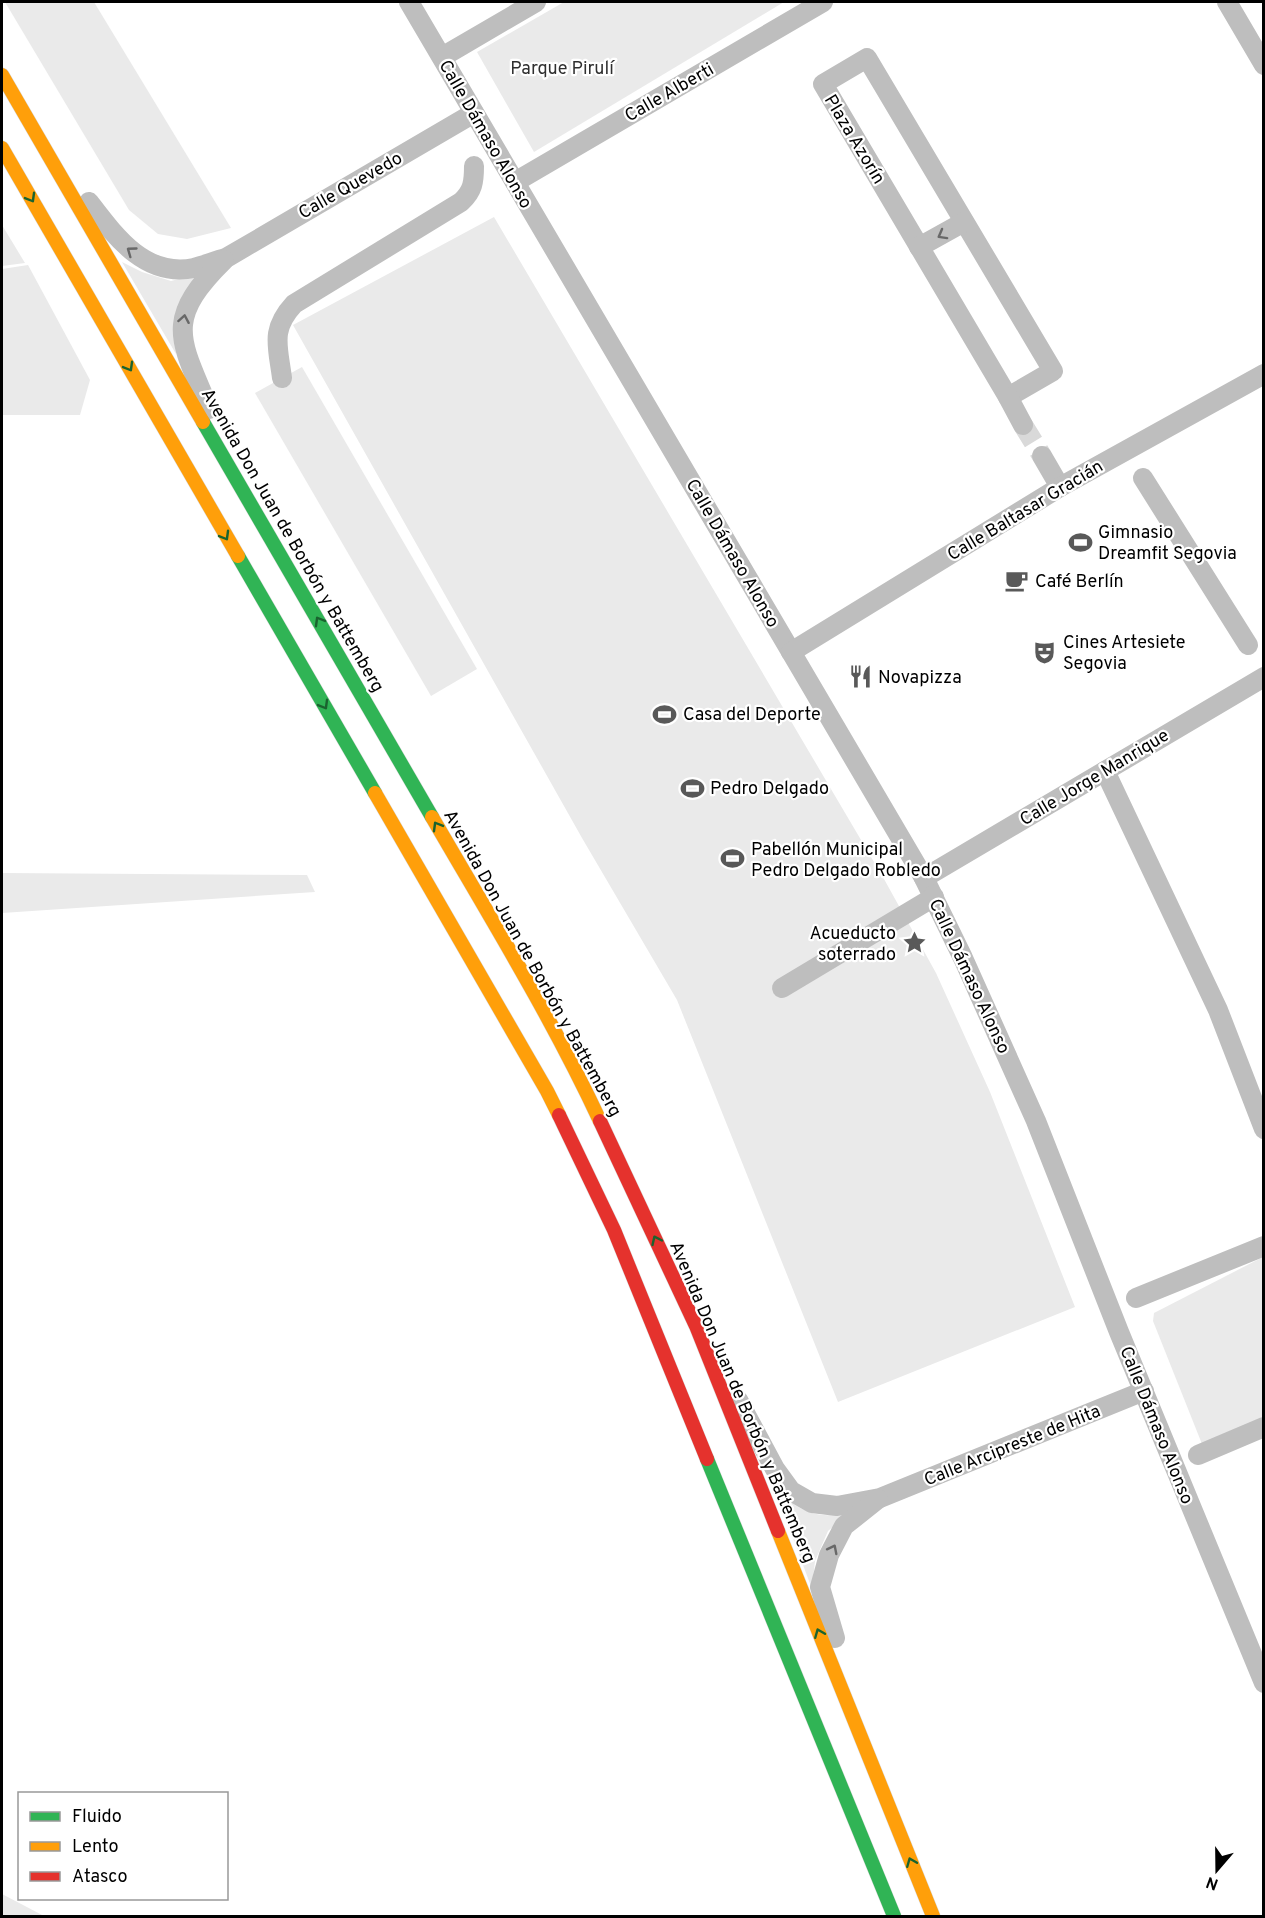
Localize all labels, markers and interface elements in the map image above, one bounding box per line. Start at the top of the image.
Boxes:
street label: Calle Dámaso Alonso [433,56,537,213]
park label: Parque Pirulí [510,58,615,81]
street label: Calle Alberti [621,59,718,128]
street label: Plaza Azorín [818,91,889,189]
street label: Calle Quevedo [295,147,407,225]
one-way arrow [24,192,35,202]
one-way arrow [938,227,948,239]
one-way arrow [127,247,138,258]
one-way arrow [177,314,190,324]
one-way arrow [121,361,133,371]
street label: Avenida Don Juan de Borbón y Battemberg [195,385,388,697]
street label: Calle Baltasar Gracián [944,456,1108,567]
street label: Calle Dámaso Alonso [680,475,784,632]
place label: Gimnasio Dreamfit Segovia [1098,522,1237,566]
sports icon: Gimnasio Dreamfit Segovia [1067,529,1093,555]
one-way arrow [218,530,230,540]
cafe icon: Café Berlín [1004,568,1030,594]
place label: Café Berlín [1035,571,1124,594]
one-way arrow [315,617,326,627]
place label: Cines Artesiete Segovia [1063,632,1186,676]
theatre icon: Cines Artesiete Segovia [1032,639,1058,665]
restaurant icon: Novapizza [847,664,873,690]
place label: Novapizza [878,667,962,690]
one-way arrow [317,699,328,709]
sports icon: Casa del Deporte [652,701,678,727]
place label: Casa del Deporte [683,704,821,727]
street label: Calle Jorge Manrique [1016,725,1174,832]
sports icon: Pedro Delgado [679,775,705,801]
place label: Pedro Delgado [710,778,829,801]
street label: Avenida Don Juan de Borbón y Battemberg [437,806,626,1121]
one-way arrow [433,822,445,833]
place label: Pabellón Municipal Pedro Delgado Robledo [751,839,941,883]
sports icon: Pabellón Municipal Pedro Delgado Robledo [720,846,746,872]
street label: Calle Dámaso Alonso [923,896,1015,1058]
place label: Acueducto soterrado [809,923,896,967]
place icon: Acueducto soterrado [901,930,927,956]
one-way arrow [651,1236,663,1247]
street label: Avenida Don Juan de Borbón y Battemberg [663,1238,820,1567]
street label: Calle Dámaso Alonso [1113,1343,1198,1508]
street label: Calle Arcipreste de Hita [921,1400,1104,1492]
one-way arrow [825,1544,837,1555]
one-way arrow [814,1629,826,1640]
legend [18,1792,228,1900]
text: Fluido [72,1806,122,1829]
text: Lento [72,1836,118,1859]
north arrow [1187,1840,1247,1900]
one-way arrow [906,1858,918,1869]
text: Atasco [72,1866,128,1889]
text: N [1204,1871,1221,1894]

